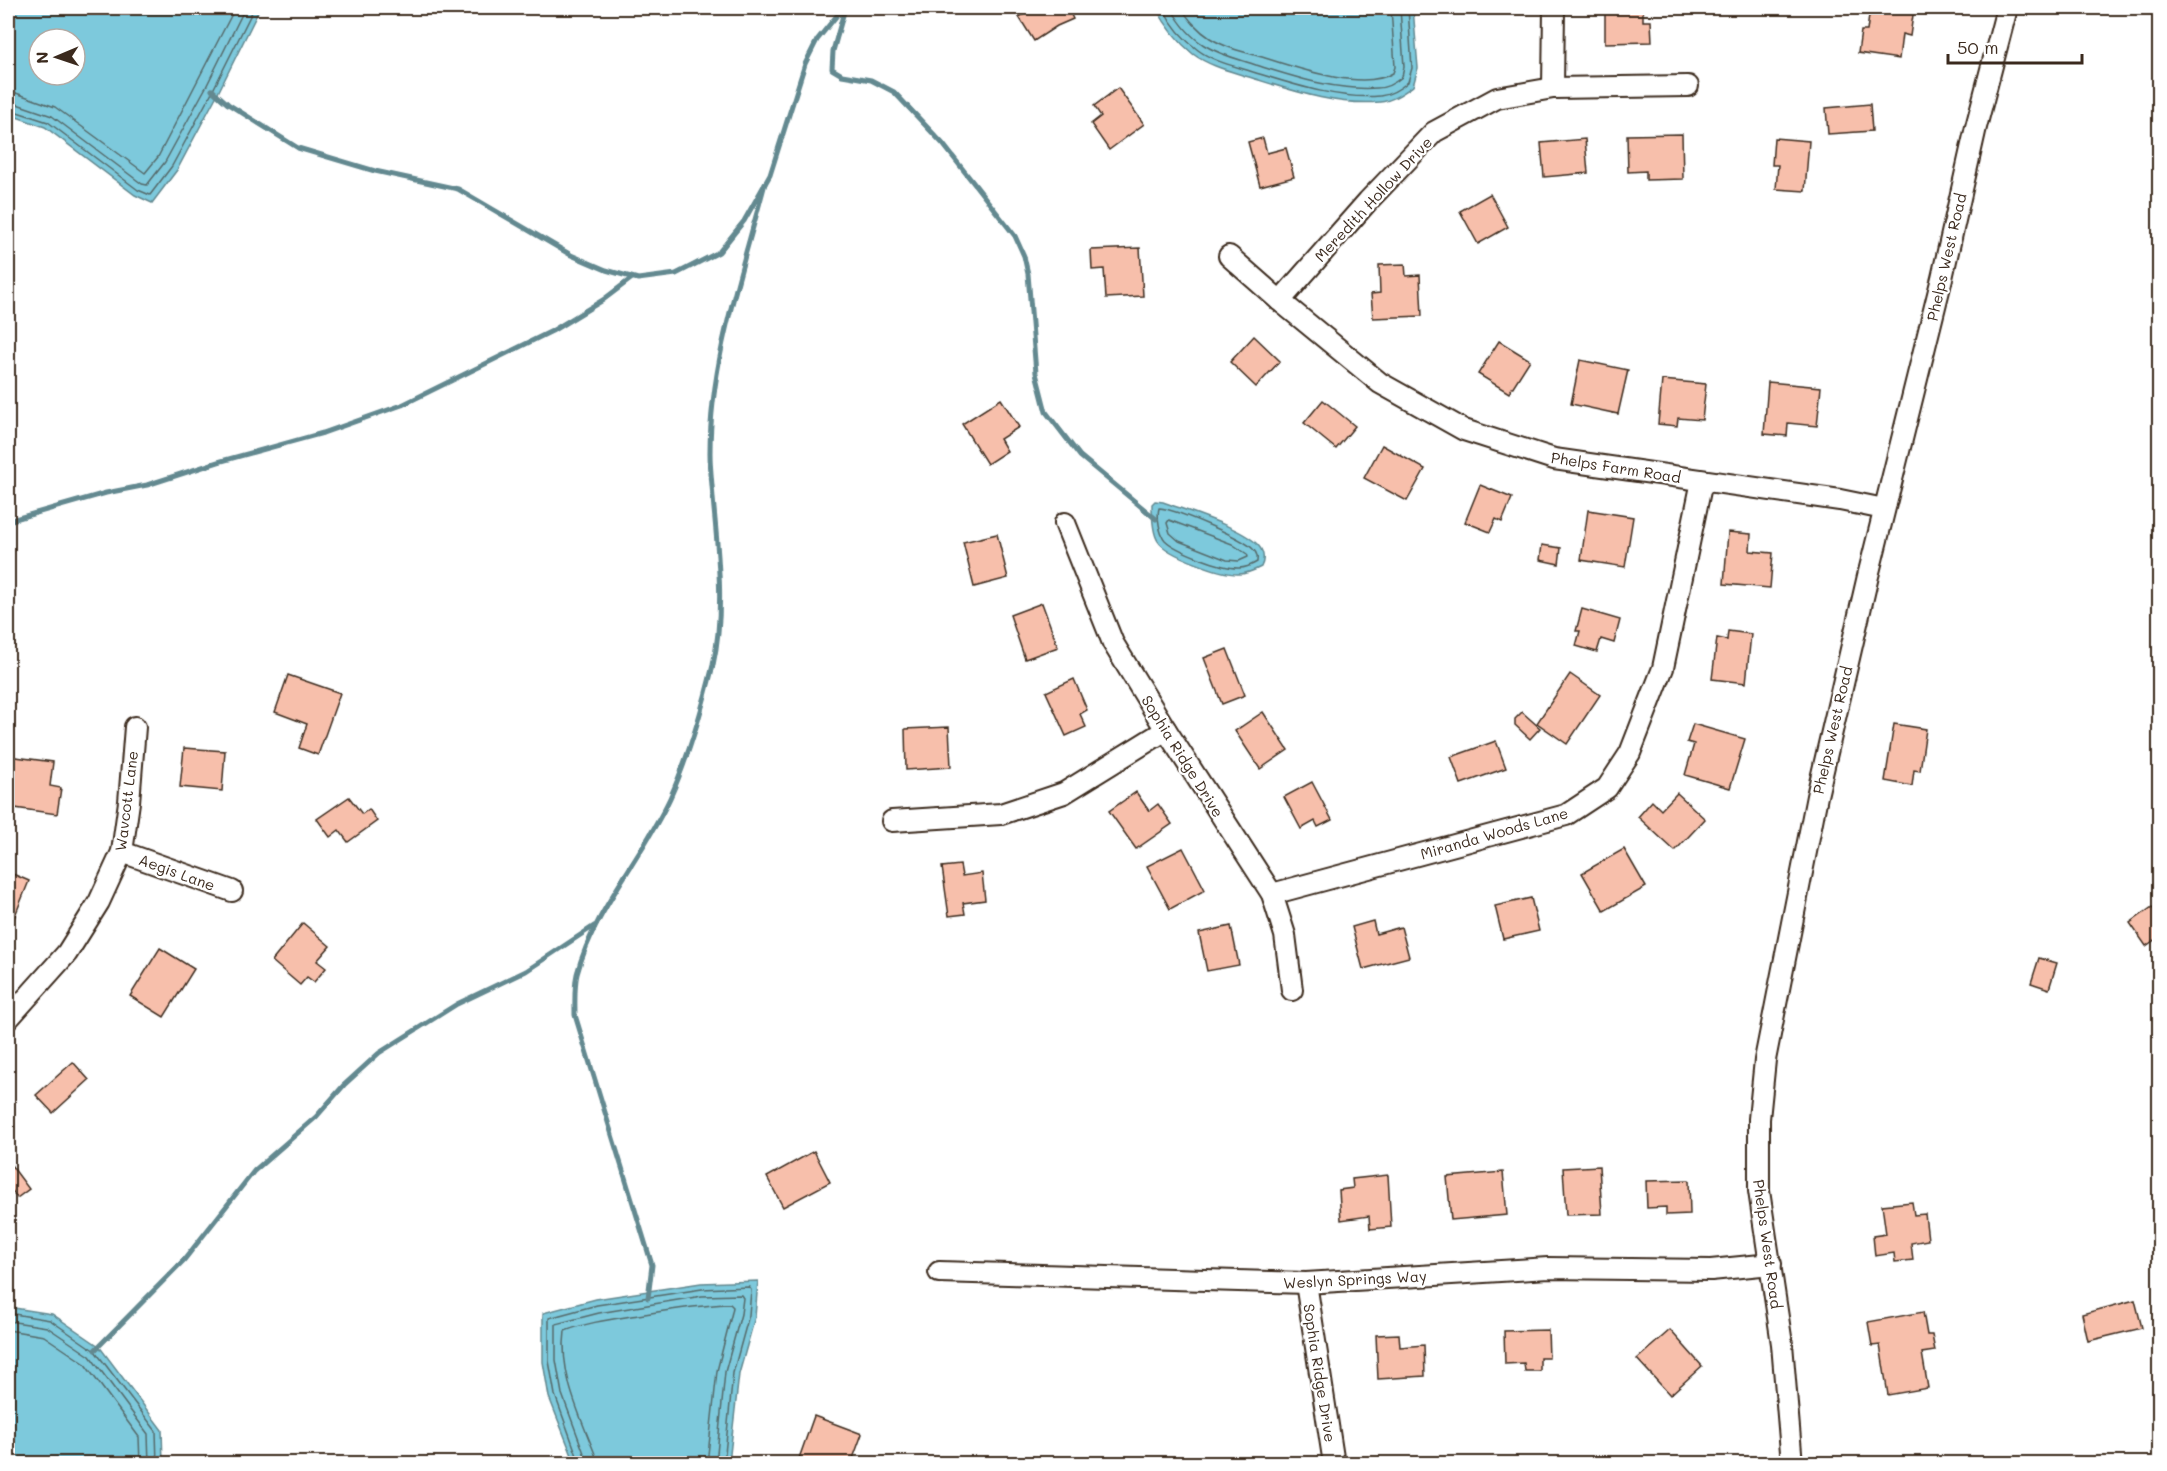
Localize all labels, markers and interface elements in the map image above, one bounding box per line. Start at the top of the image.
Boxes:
north arrow [27,27,87,87]
scale bar [1948,27,2082,65]
text: 50 m [1957,35,1999,59]
text: N [31,51,52,64]
street label: Meredith Hollow Drive [1310,132,1436,266]
street label: Phelps West Road [1922,191,1970,323]
street label: Phelps Farm Road [1550,447,1682,487]
street label: Phelps West Road [1808,664,1856,796]
street label: Sophia Ridge Drive [1137,691,1229,821]
street label: Wavcott Lane [110,750,142,852]
street label: Miranda Woods Lane [1418,802,1570,864]
street label: Aegis Lane [136,849,218,895]
street label: Phelps West Road [1749,1178,1787,1310]
street label: Weslyn Springs Way [1283,1265,1427,1293]
street label: Sophia Ridge Drive [1299,1302,1341,1444]

